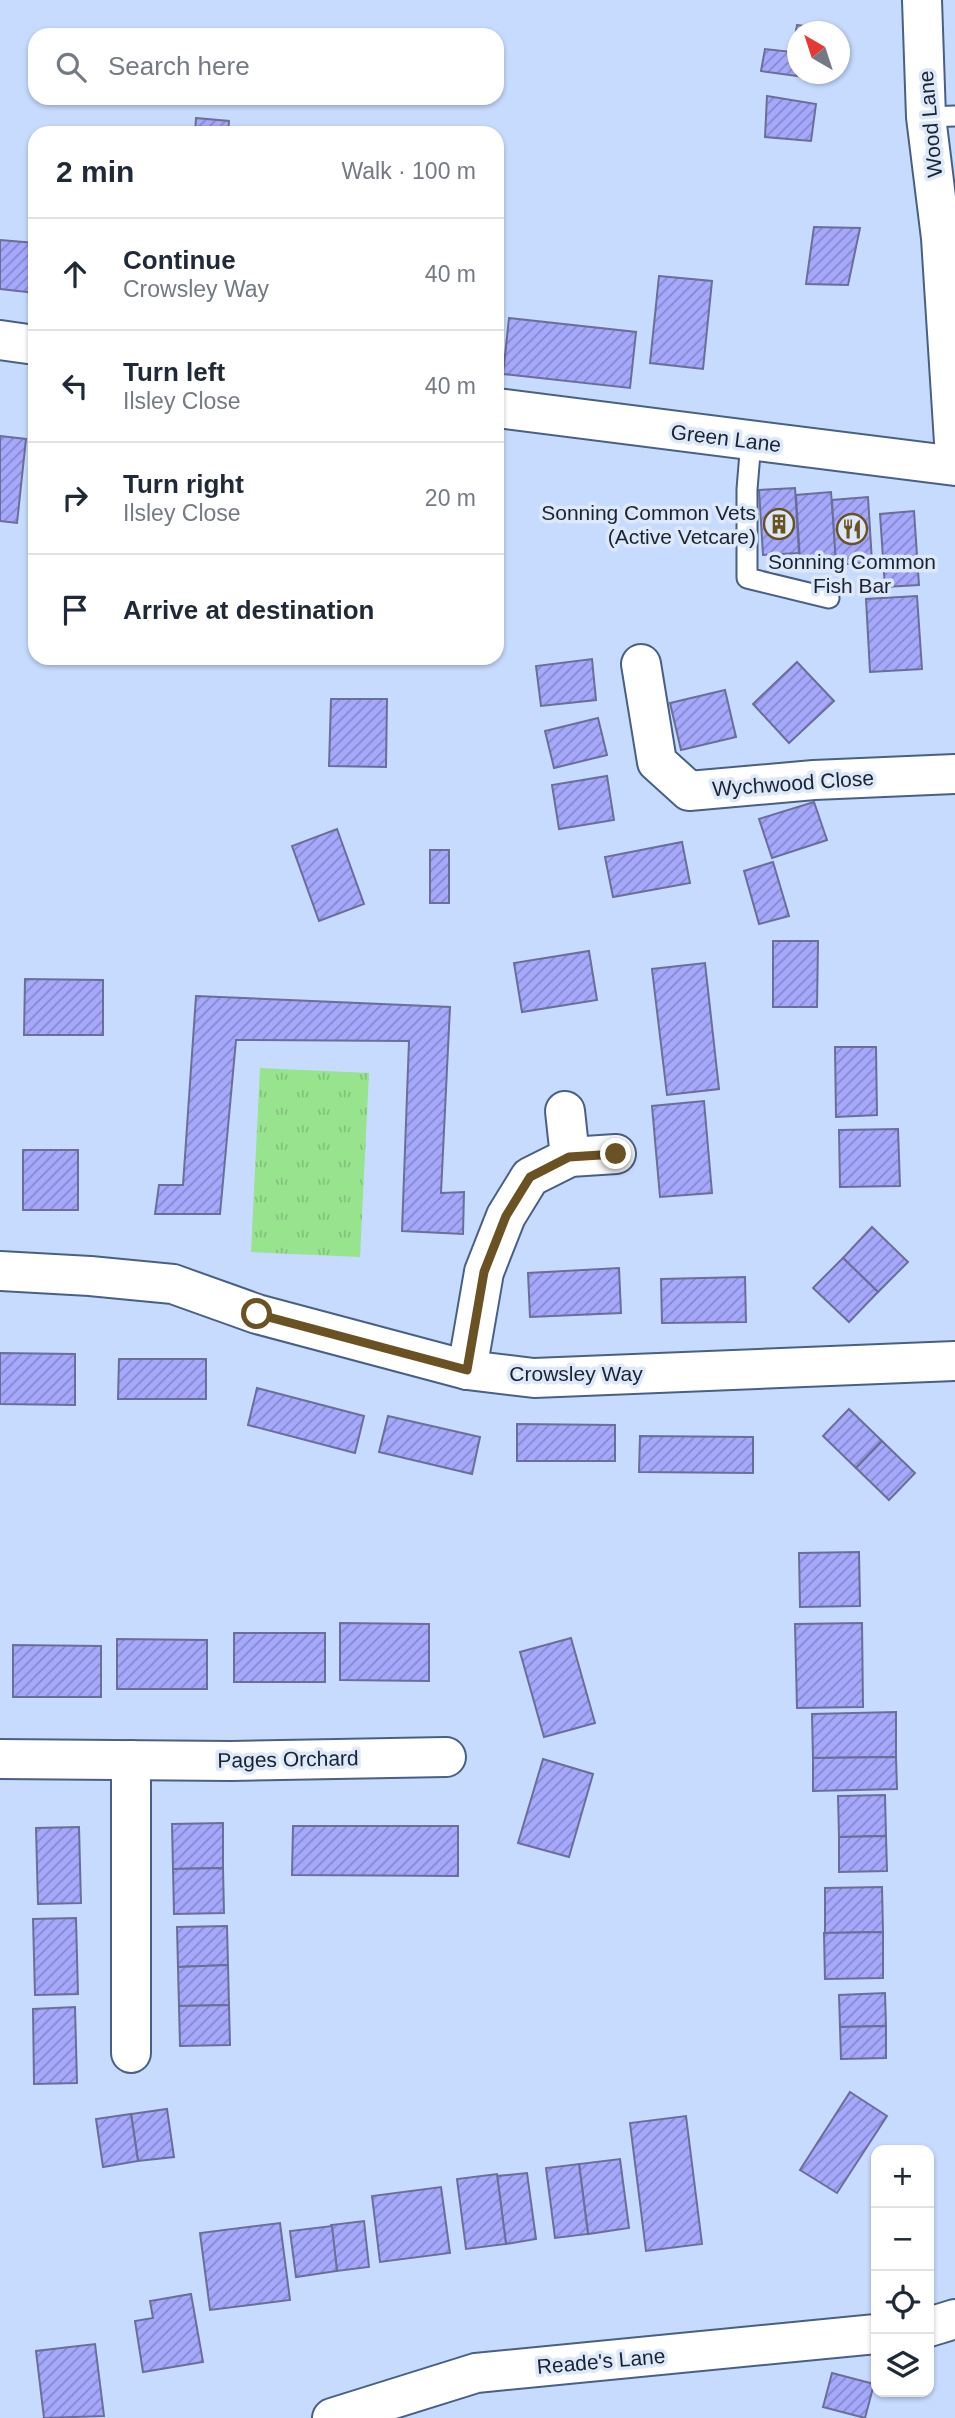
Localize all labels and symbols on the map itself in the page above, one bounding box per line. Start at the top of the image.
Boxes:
north arrow [787,21,850,84]
street label: Wood Lane [914,70,946,178]
street label: Green Lane [670,420,782,456]
place label: Sonning Common Vets (Active Vetcare) [541,501,756,548]
building icon: Sonning Common Vets (Active Vetcare) [762,507,796,541]
restaurant icon: Sonning Common Fish Bar [835,512,869,546]
place label: Sonning Common Fish Bar [768,550,936,597]
street label: Wychwood Close [711,766,875,800]
route end [600,1138,631,1169]
route start [241,1298,272,1329]
street label: Crowsley Way [509,1362,643,1385]
street label: Pages Orchard [217,1746,359,1772]
street label: Reade's Lane [536,2344,666,2378]

